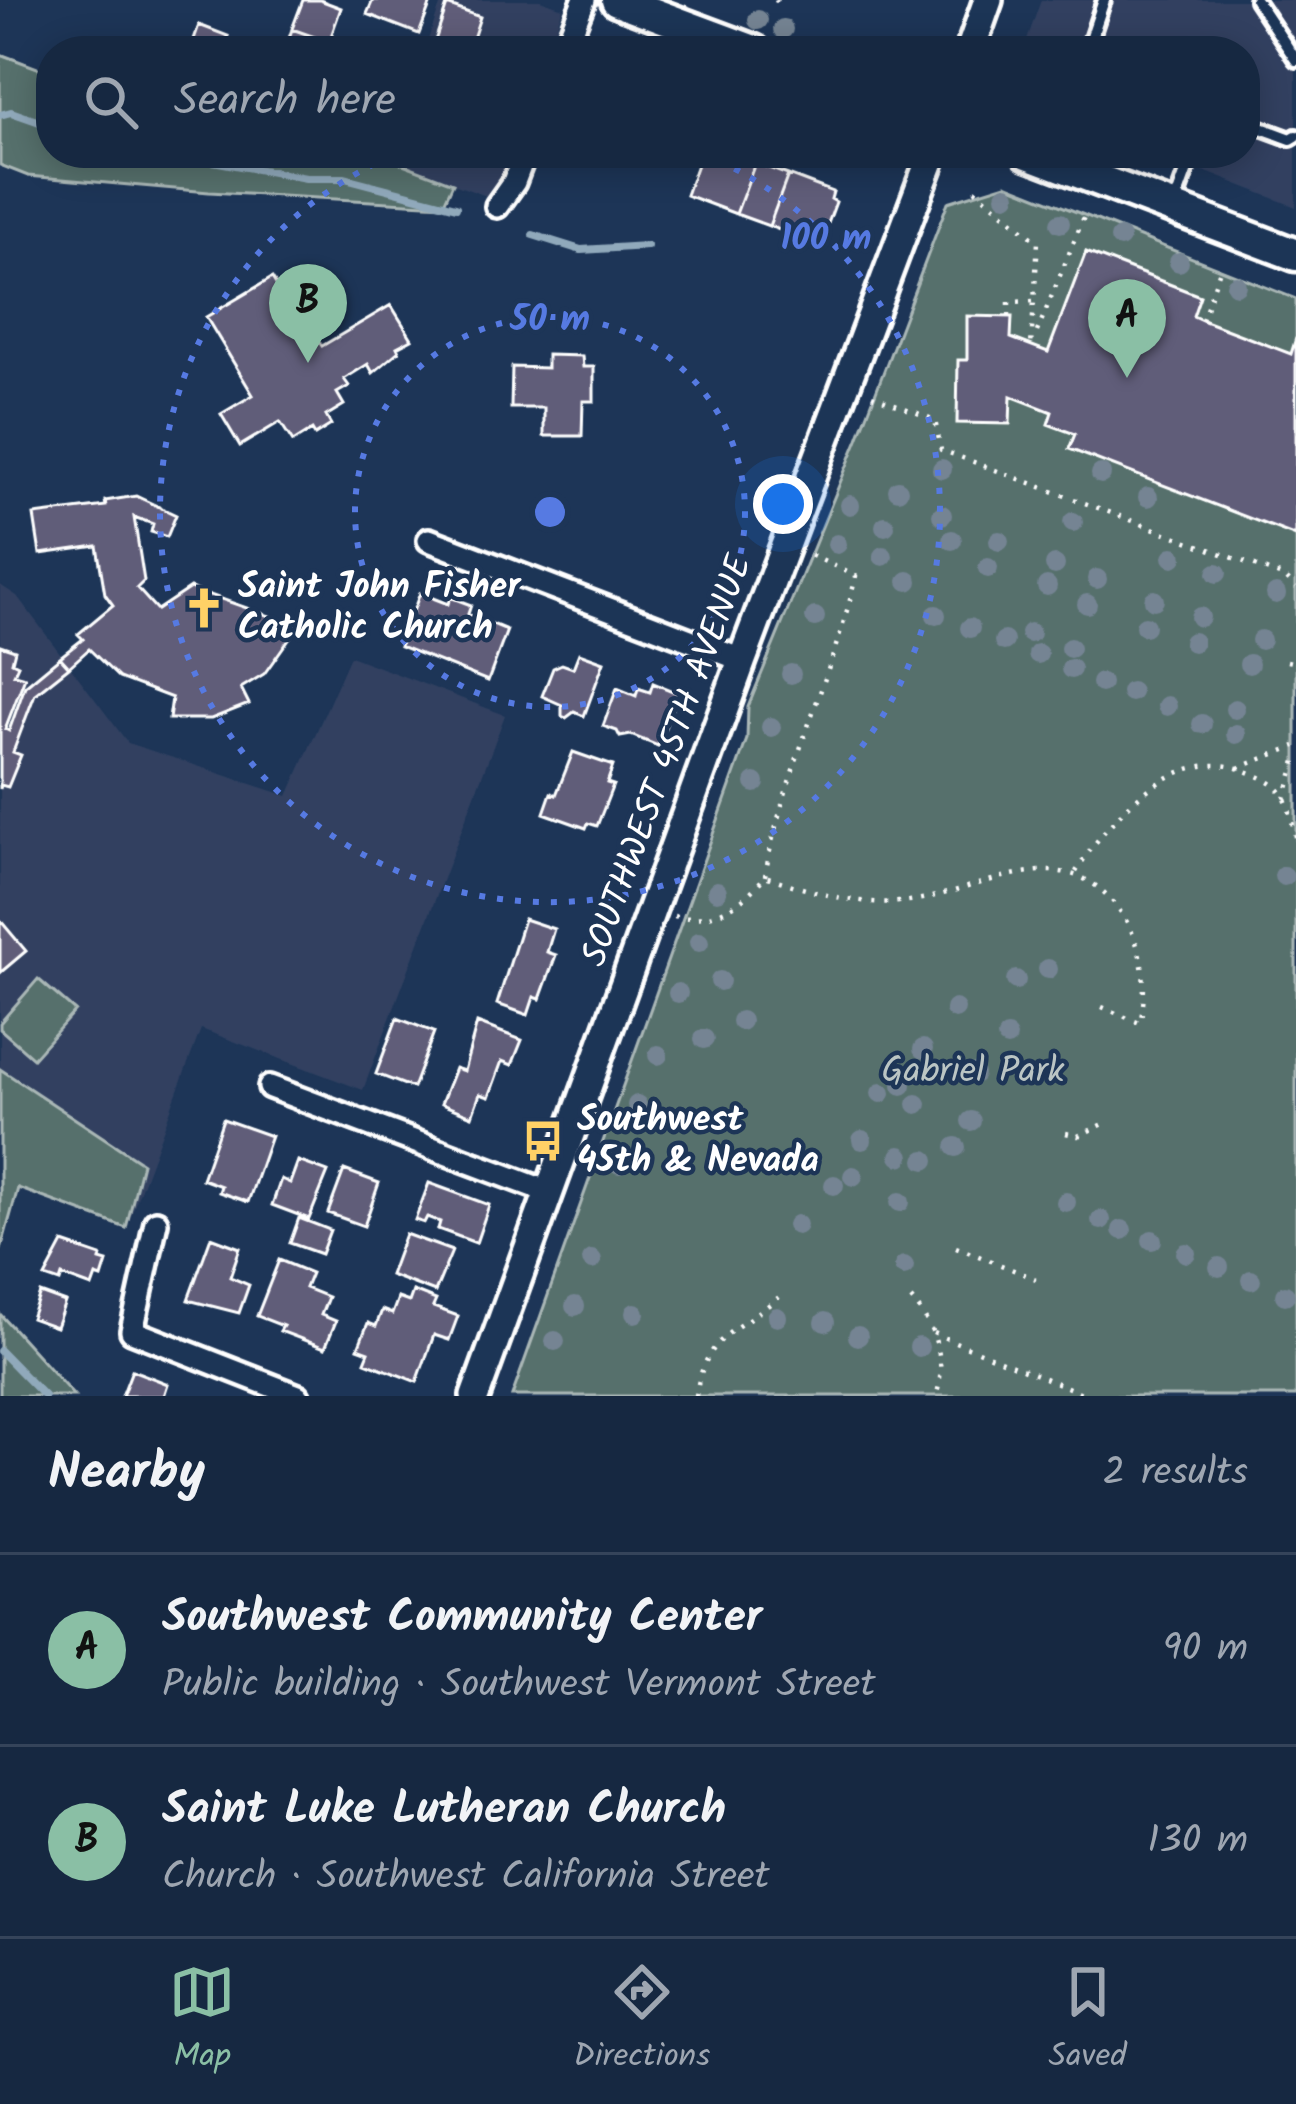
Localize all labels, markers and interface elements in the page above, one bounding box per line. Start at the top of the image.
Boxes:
search box [36,36,1260,168]
text: Search here [174,66,396,138]
icon: search [78,69,144,135]
text: 100 m [780,211,872,268]
pin: B [269,264,347,363]
pin: A [1088,279,1166,378]
text: 50 m [509,292,590,349]
your location [753,474,813,534]
centre of rings [529,491,571,533]
street label: SOUTHWEST 45TH AVENUE [567,546,769,975]
place label: Saint John Fisher Catholic Church [238,559,522,657]
church icon: Saint John Fisher Catholic Church [181,585,227,631]
park label: Gabriel Park [882,1044,1066,1101]
place label: Southwest 45th & Nevada [577,1092,819,1190]
bus stop icon: Southwest 45th & Nevada [520,1118,566,1164]
text: Nearby [48,1434,205,1515]
text: 2 results [1103,1443,1248,1505]
text: Southwest Community Center [162,1583,762,1655]
text: A [75,1619,99,1681]
text: 90 m [1163,1619,1248,1681]
text: Public building · Southwest Vermont Street [162,1655,876,1717]
text: Saint Luke Lutheran Church [162,1775,726,1847]
text: B [75,1811,99,1873]
text: 130 m [1147,1811,1248,1873]
text: Church · Southwest California Street [162,1847,770,1909]
tab: Map [169,1959,235,2084]
tab: Directions [573,1959,710,2084]
tab: Saved [1049,1959,1127,2084]

